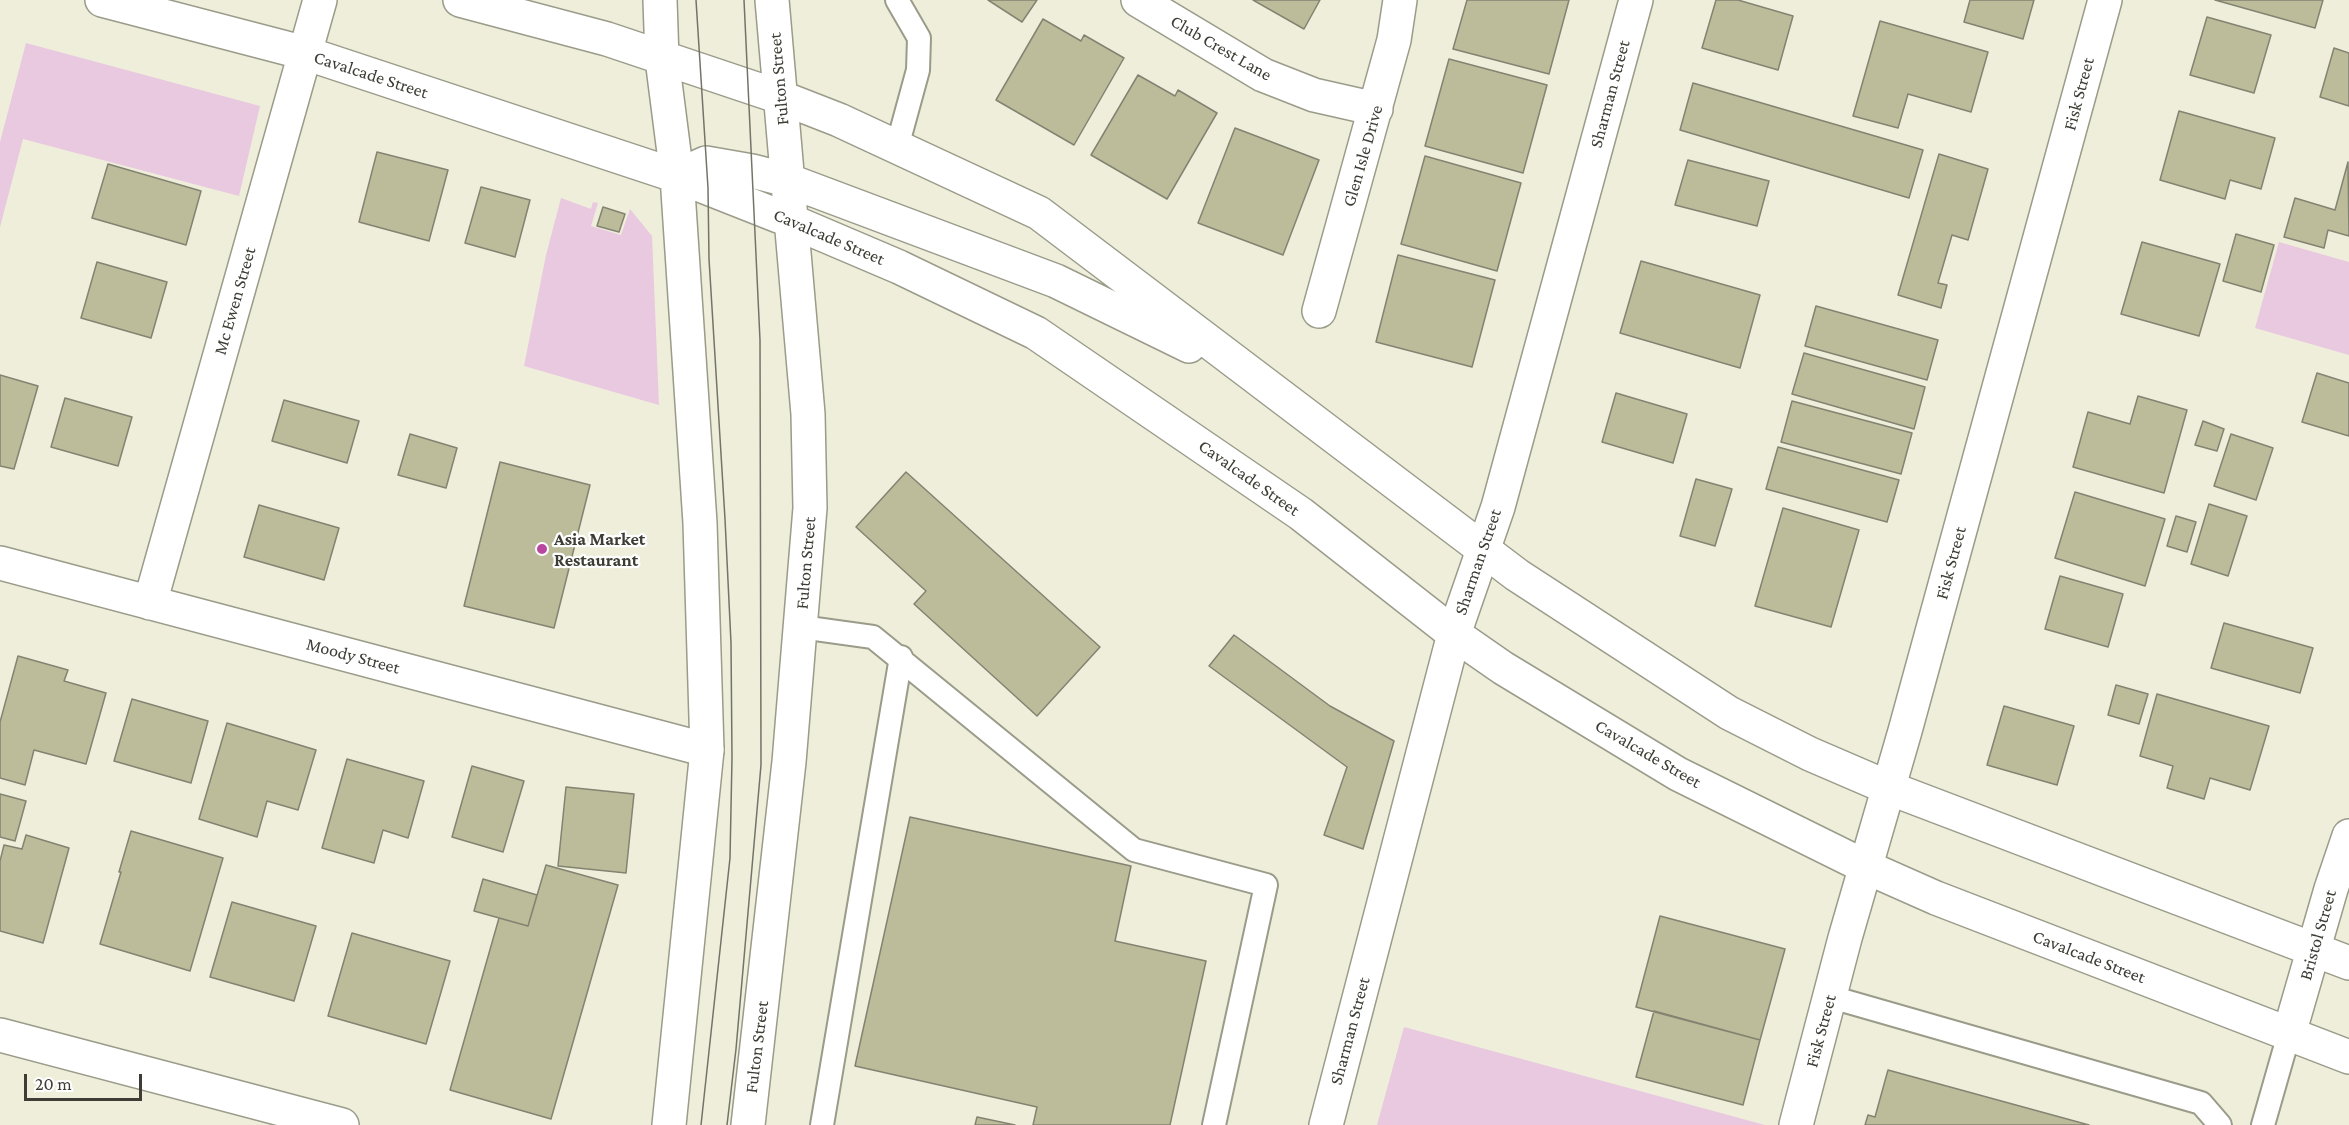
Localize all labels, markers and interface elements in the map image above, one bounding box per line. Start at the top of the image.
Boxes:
street label: Club Crest Lane [1167,10,1275,86]
street label: Fulton Street [764,32,794,126]
street label: Sharman Street [1585,38,1635,150]
street label: Cavalcade Street [311,46,431,104]
street label: Fisk Street [2059,55,2099,133]
street label: Glen Isle Drive [1338,103,1388,209]
street label: Cavalcade Street [770,204,888,270]
street label: Mc Ewen Street [209,244,261,358]
street label: Cavalcade Street [1194,435,1304,521]
street label: Sharman Street [1450,506,1506,618]
street label: Fulton Street [791,516,821,610]
street label: Fisk Street [1931,524,1971,602]
place label: Asia Market Restaurant [554,528,645,570]
marker: Asia Market Restaurant [535,542,549,556]
street label: Moody Street [304,633,402,679]
street label: Cavalcade Street [1591,715,1705,793]
street label: Bristol Street [2295,887,2341,983]
street label: Cavalcade Street [2030,926,2148,988]
street label: Sharman Street [1325,975,1375,1087]
street label: Fisk Street [1801,992,1841,1070]
street label: Fulton Street [741,1000,773,1094]
scale bar [27,1062,146,1100]
text: 20 m [35,1074,72,1094]

